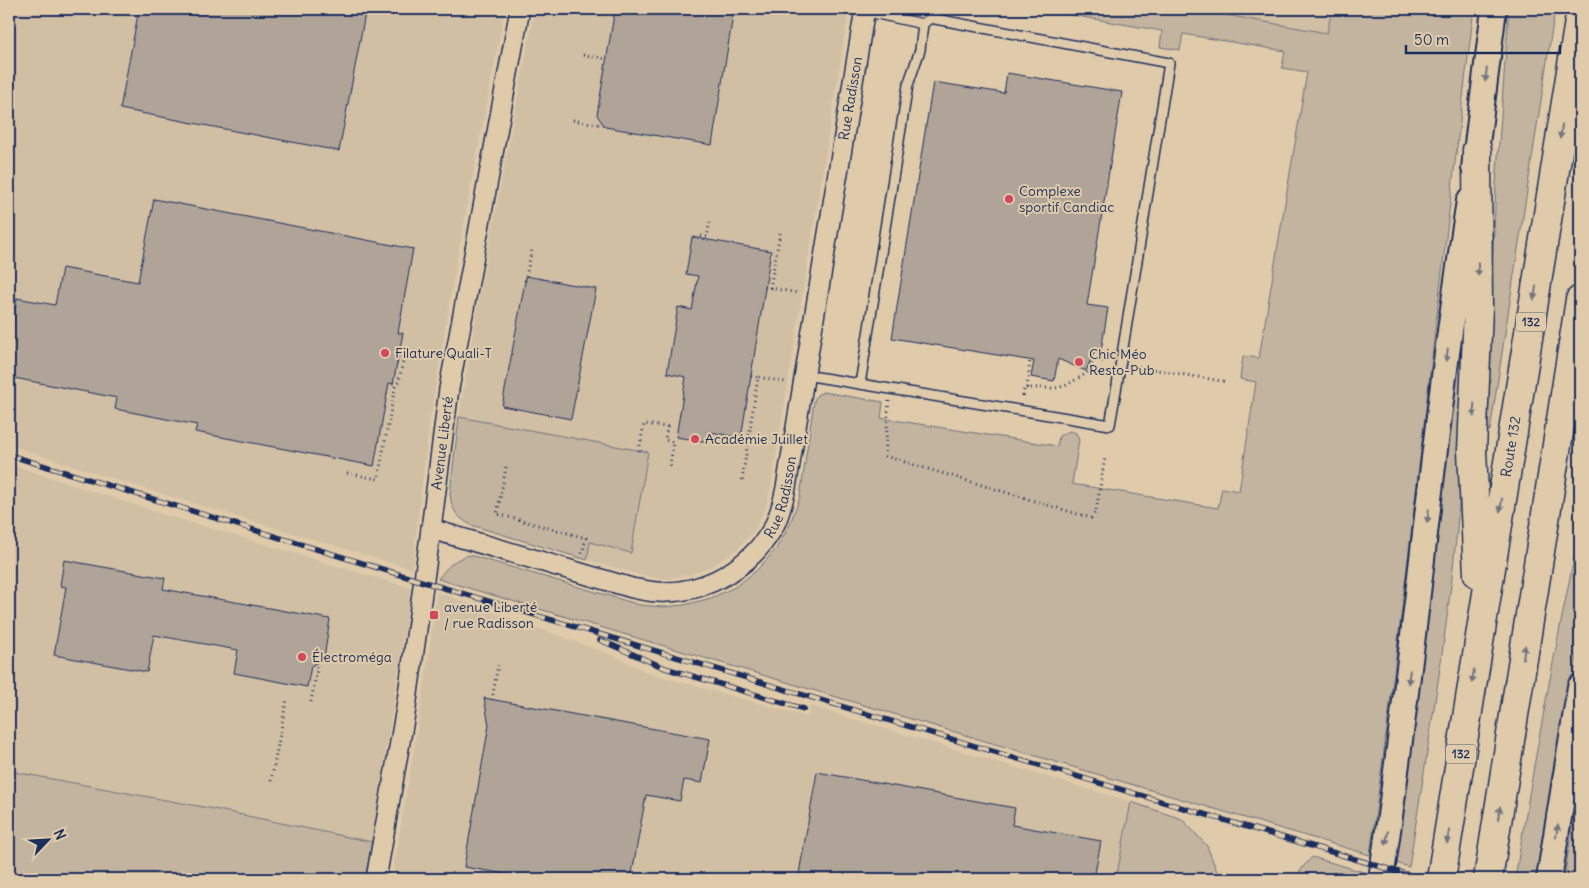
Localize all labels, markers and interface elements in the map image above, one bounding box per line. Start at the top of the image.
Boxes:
scale bar [1406,22,1560,54]
text: 50 m [1414,30,1449,49]
street label: Rue Radisson [834,55,866,142]
one-way arrow [1482,67,1490,83]
one-way arrow [1557,125,1565,141]
place label: Complexe sportif Candiac [1019,182,1114,216]
marker: Complexe sportif Candiac [1003,193,1015,205]
one-way arrow [1474,261,1482,277]
one-way arrow [1531,285,1539,301]
road number: 132 [1516,313,1546,332]
place label: Filature Quali-T [395,344,492,362]
place label: Chic Méo Resto-Pub [1089,345,1155,379]
marker: Filature Quali-T [379,347,391,359]
one-way arrow [1443,347,1451,363]
marker: Chic Méo Resto-Pub [1073,356,1085,368]
street label: Avenue Liberté [427,395,457,491]
one-way arrow [1469,402,1477,418]
street label: Route 132 [1497,414,1524,478]
place label: Académie Juillet [705,430,808,448]
marker: Académie Juillet [689,433,701,445]
street label: Rue Radisson [760,455,800,542]
one-way arrow [1496,497,1504,513]
one-way arrow [1424,508,1432,524]
place label: avenue Liberté / rue Radisson [444,598,537,632]
marker: avenue Liberté / rue Radisson [428,609,440,621]
one-way arrow [1520,644,1528,660]
place label: Électroméga [312,648,392,666]
marker: Électroméga [296,651,308,663]
one-way arrow [1469,669,1477,685]
one-way arrow [1405,670,1413,686]
road number: 132 [1446,744,1476,764]
one-way arrow [1495,804,1503,820]
north arrow [22,816,72,866]
one-way arrow [1553,823,1561,839]
text: N [50,826,70,843]
one-way arrow [1444,829,1452,845]
one-way arrow [1383,831,1391,847]

